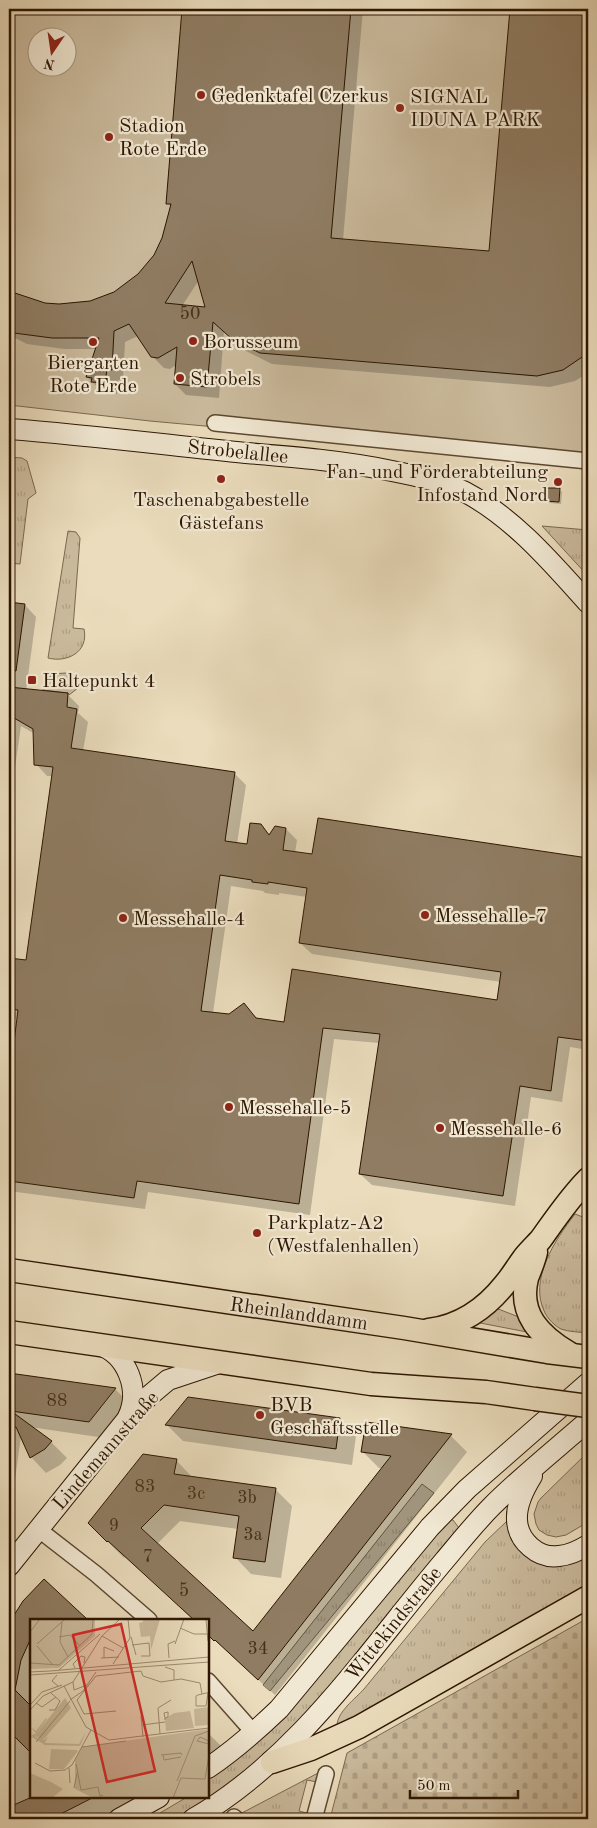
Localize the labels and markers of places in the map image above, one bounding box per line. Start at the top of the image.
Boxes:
place label: Gedenktafel Czerkus [211,87,388,107]
place label: SIGNAL IDUNA PARK [410,88,541,131]
marker: Gedenktafel Czerkus [195,89,207,101]
marker: SIGNAL IDUNA PARK [394,102,406,114]
place label: Stadion Rote Erde [119,117,207,160]
marker: Stadion Rote Erde [103,131,115,143]
place label: Borusseum [203,333,299,353]
marker: Borusseum [187,335,199,347]
marker: Biergarten Rote Erde [87,336,99,348]
place label: Biergarten Rote Erde [47,354,139,397]
place label: Strobels [190,370,261,390]
marker: Strobels [174,372,186,384]
place label: Fan- und Förderabteilung Infostand Nord [326,463,548,506]
marker: Taschenabgabestelle Gästefans [215,473,227,485]
marker: Fan- und Förderabteilung Infostand Nord [552,476,564,488]
place label: Taschenabgabestelle Gästefans [133,491,309,534]
place label: Haltepunkt 4 [42,672,156,692]
marker: Haltepunkt 4 [26,674,38,686]
place label: Messehalle-7 [435,907,547,927]
marker: Messehalle-7 [419,909,431,921]
place label: Messehalle-4 [133,910,245,930]
marker: Messehalle-4 [117,912,129,924]
place label: Messehalle-5 [239,1099,351,1119]
marker: Messehalle-5 [223,1101,235,1113]
place label: Messehalle-6 [450,1120,562,1140]
marker: Messehalle-6 [434,1122,446,1134]
place label: Parkplatz-A2 (Westfalenhallen) [267,1214,420,1257]
marker: Parkplatz-A2 (Westfalenhallen) [251,1227,263,1239]
place label: BVB Geschäftsstelle [270,1396,399,1439]
marker: BVB Geschäftsstelle [254,1409,266,1421]

